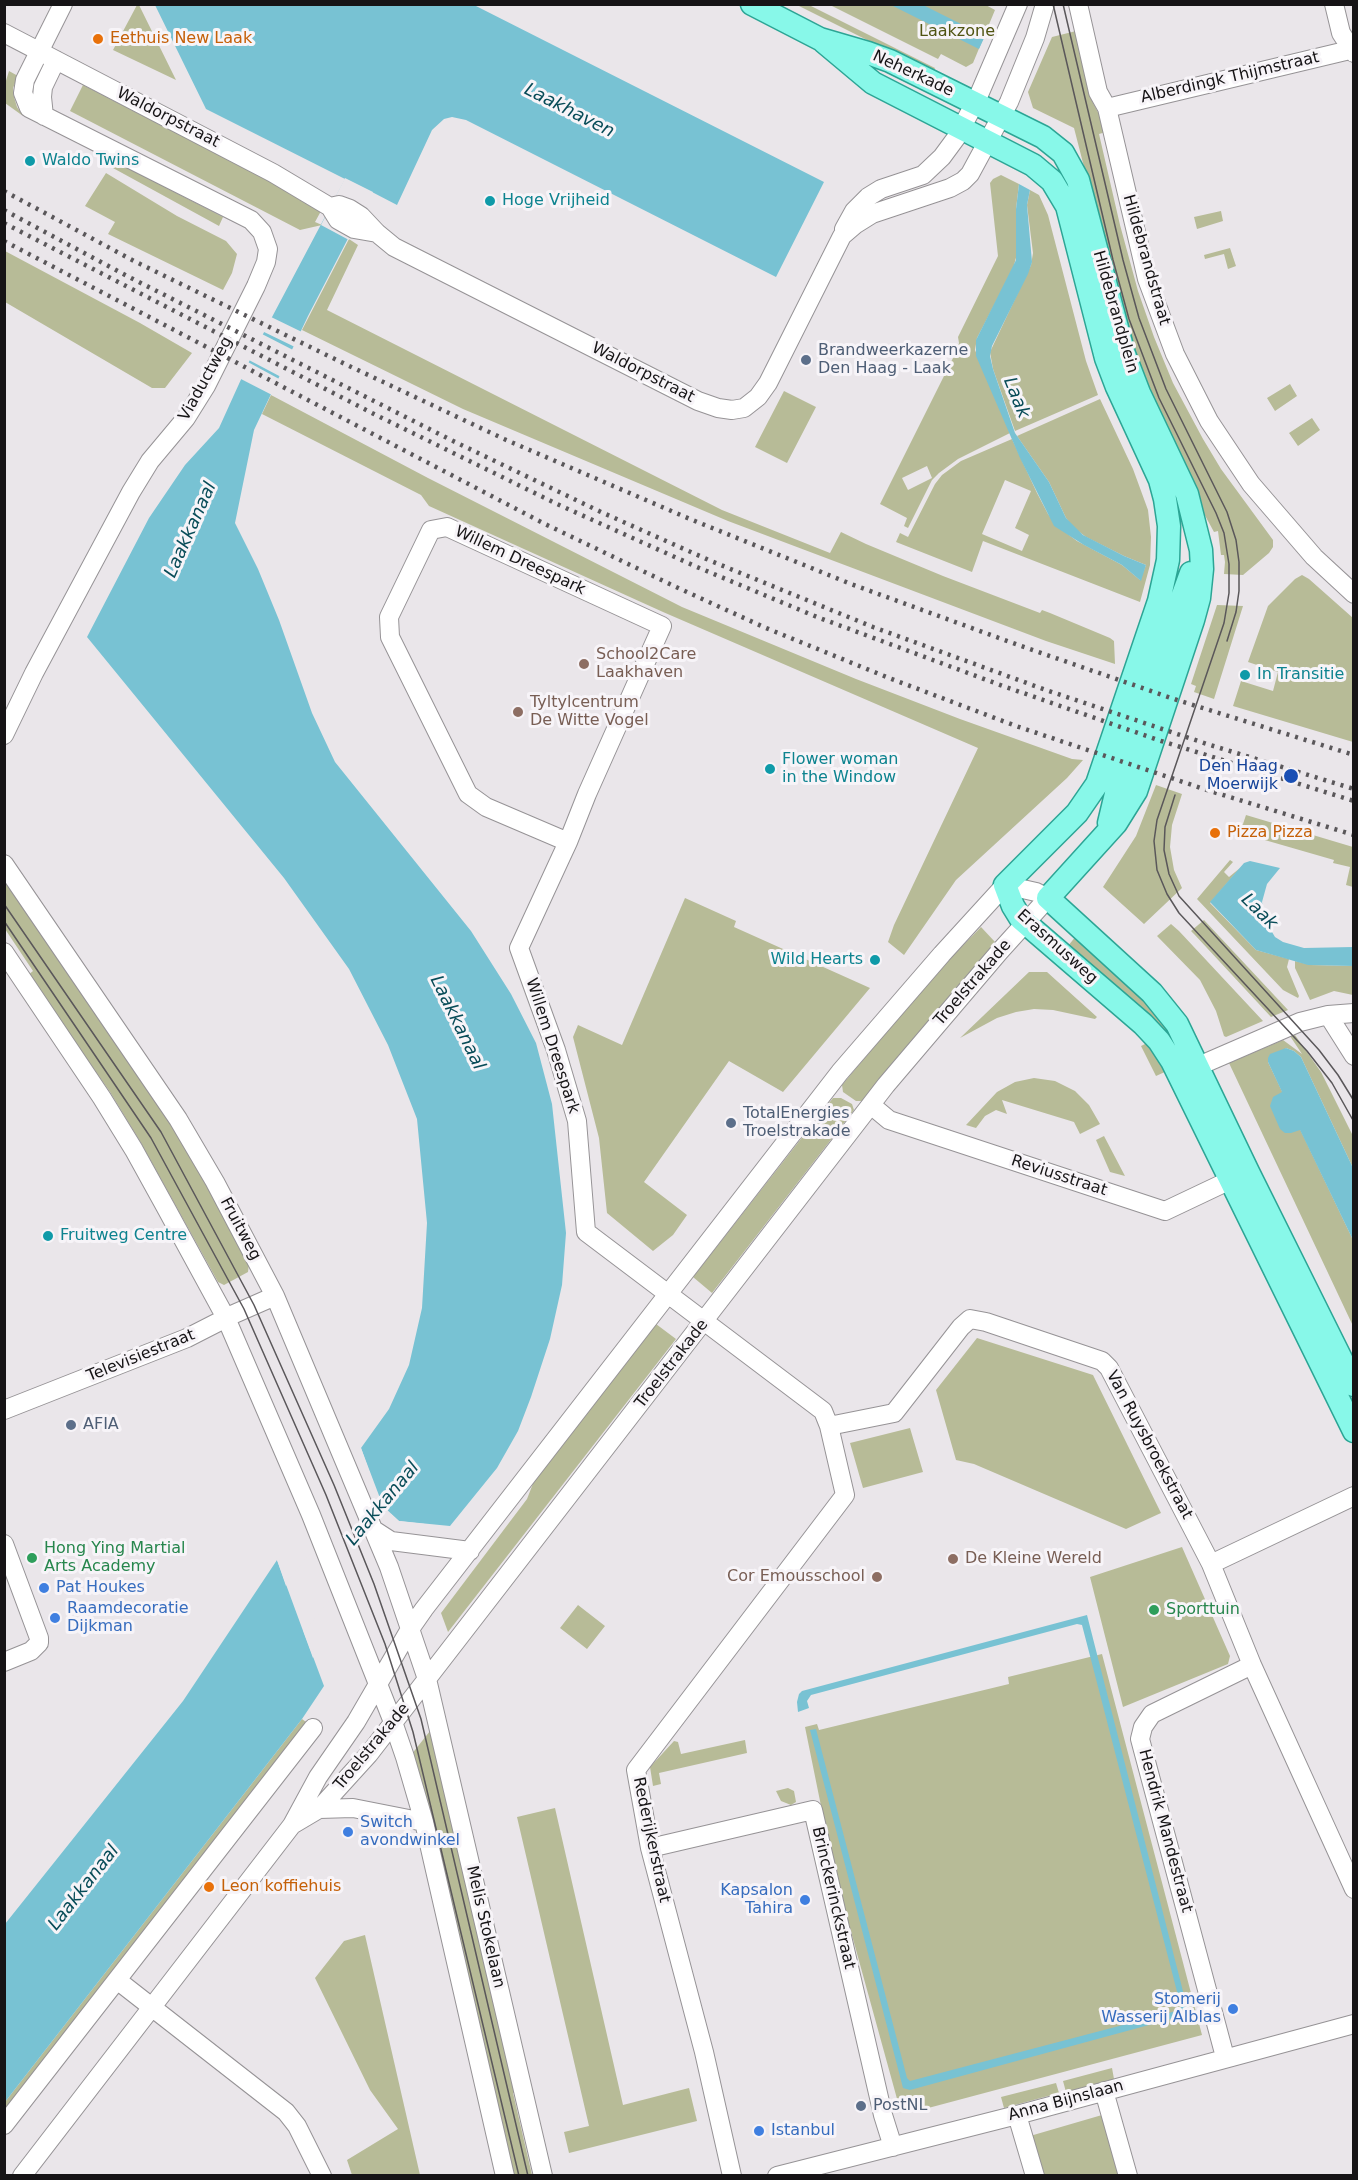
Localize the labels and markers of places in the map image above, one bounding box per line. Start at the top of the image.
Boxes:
place label: Eethuis New Laak [110,29,252,49]
marker: Eethuis New Laak [91,32,105,46]
place label: Waldo Twins [42,151,139,171]
marker: Waldo Twins [23,154,37,168]
place label: Hoge Vrijheid [502,191,610,211]
marker: Hoge Vrijheid [483,194,497,208]
place label: Brandweerkazerne Den Haag - Laak [818,341,968,379]
marker: Brandweerkazerne Den Haag - Laak [799,353,813,367]
place label: School2Care Laakhaven [596,645,696,683]
marker: School2Care Laakhaven [577,657,591,671]
place label: In Transitie [1257,665,1344,685]
marker: In Transitie [1238,668,1252,682]
place label: Tyltylcentrum De Witte Vogel [530,693,649,731]
marker: Tyltylcentrum De Witte Vogel [511,705,525,719]
place label: Flower woman in the Window [782,750,898,788]
place label: Den Haag Moerwijk [1199,757,1278,795]
marker: Flower woman in the Window [763,762,777,776]
marker: Den Haag Moerwijk [1282,767,1300,785]
place label: Pizza Pizza [1227,823,1313,843]
marker: Pizza Pizza [1208,826,1222,840]
place label: Wild Hearts [771,950,863,970]
marker: Wild Hearts [868,953,882,967]
place label: TotalEnergies Troelstrakade [743,1104,851,1142]
marker: TotalEnergies Troelstrakade [724,1116,738,1130]
place label: Fruitweg Centre [60,1226,187,1246]
marker: Fruitweg Centre [41,1229,55,1243]
place label: AFIA [83,1415,119,1435]
marker: AFIA [64,1418,78,1432]
place label: Hong Ying Martial Arts Academy [44,1539,185,1577]
place label: De Kleine Wereld [965,1549,1102,1569]
marker: Hong Ying Martial Arts Academy [25,1551,39,1565]
marker: De Kleine Wereld [946,1552,960,1566]
place label: Cor Emousschool [727,1567,865,1587]
marker: Cor Emousschool [870,1570,884,1584]
place label: Pat Houkes [56,1578,145,1598]
marker: Pat Houkes [37,1581,51,1595]
place label: Raamdecoratie Dijkman [67,1599,188,1637]
place label: Sporttuin [1166,1600,1240,1620]
marker: Sporttuin [1147,1603,1161,1617]
marker: Raamdecoratie Dijkman [48,1611,62,1625]
place label: Switch avondwinkel [360,1813,460,1851]
marker: Switch avondwinkel [341,1825,355,1839]
place label: Leon koffiehuis [221,1877,341,1897]
marker: Leon koffiehuis [202,1880,216,1894]
place label: Kapsalon Tahira [720,1881,793,1919]
marker: Kapsalon Tahira [798,1893,812,1907]
place label: Stomerij Wasserij Alblas [1101,1990,1221,2028]
marker: Stomerij Wasserij Alblas [1226,2002,1240,2016]
place label: PostNL [873,2096,927,2116]
marker: PostNL [854,2099,868,2113]
place label: Istanbul [771,2121,835,2141]
marker: Istanbul [752,2124,766,2138]

